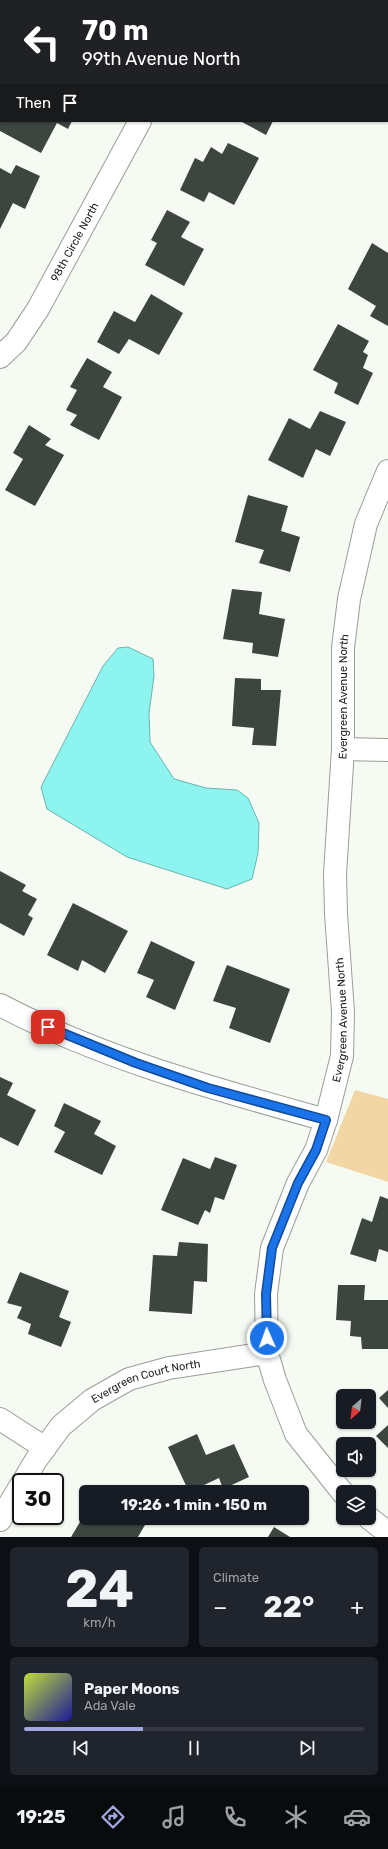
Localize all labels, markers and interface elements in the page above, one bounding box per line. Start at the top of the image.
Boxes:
text: 70 m [82,14,149,47]
icon: left [16,16,68,68]
text: 99th Avenue North [82,48,240,70]
icon: arrive [59,92,81,114]
text: Then [16,94,51,112]
street label: 98th Circle North [48,200,102,284]
street label: Evergreen Avenue North [336,633,352,760]
street label: Evergreen Avenue North [330,957,350,1084]
pin [31,1010,65,1044]
icon: arrive [37,1016,59,1038]
position arrow [246,1317,288,1359]
street label: Evergreen Court North [89,1357,201,1406]
north arrow [336,1389,376,1429]
map controls [336,1389,376,1525]
button: sound [336,1437,376,1477]
speed limit sign: 30 [12,1473,64,1525]
button: layers [336,1485,376,1525]
text: 19:26 · 1 min · 150 m [121,1496,267,1514]
text: 24 [65,1558,134,1620]
text: Climate [213,1570,259,1585]
text: 22° [263,1589,314,1625]
text: − [213,1594,227,1621]
text: + [350,1594,364,1621]
text: km/h [83,1615,116,1630]
text: Paper Moons [84,1680,180,1698]
text: Ada Vale [84,1698,136,1713]
icon: previous [70,1737,92,1759]
icon: pause [183,1737,205,1759]
icon: next [296,1737,318,1759]
icon: directions [99,1803,127,1831]
icon: music [160,1803,188,1831]
icon: phone [221,1803,249,1831]
icon: climate [282,1803,310,1831]
icon: car [343,1803,371,1831]
text: 19:25 [17,1806,66,1828]

